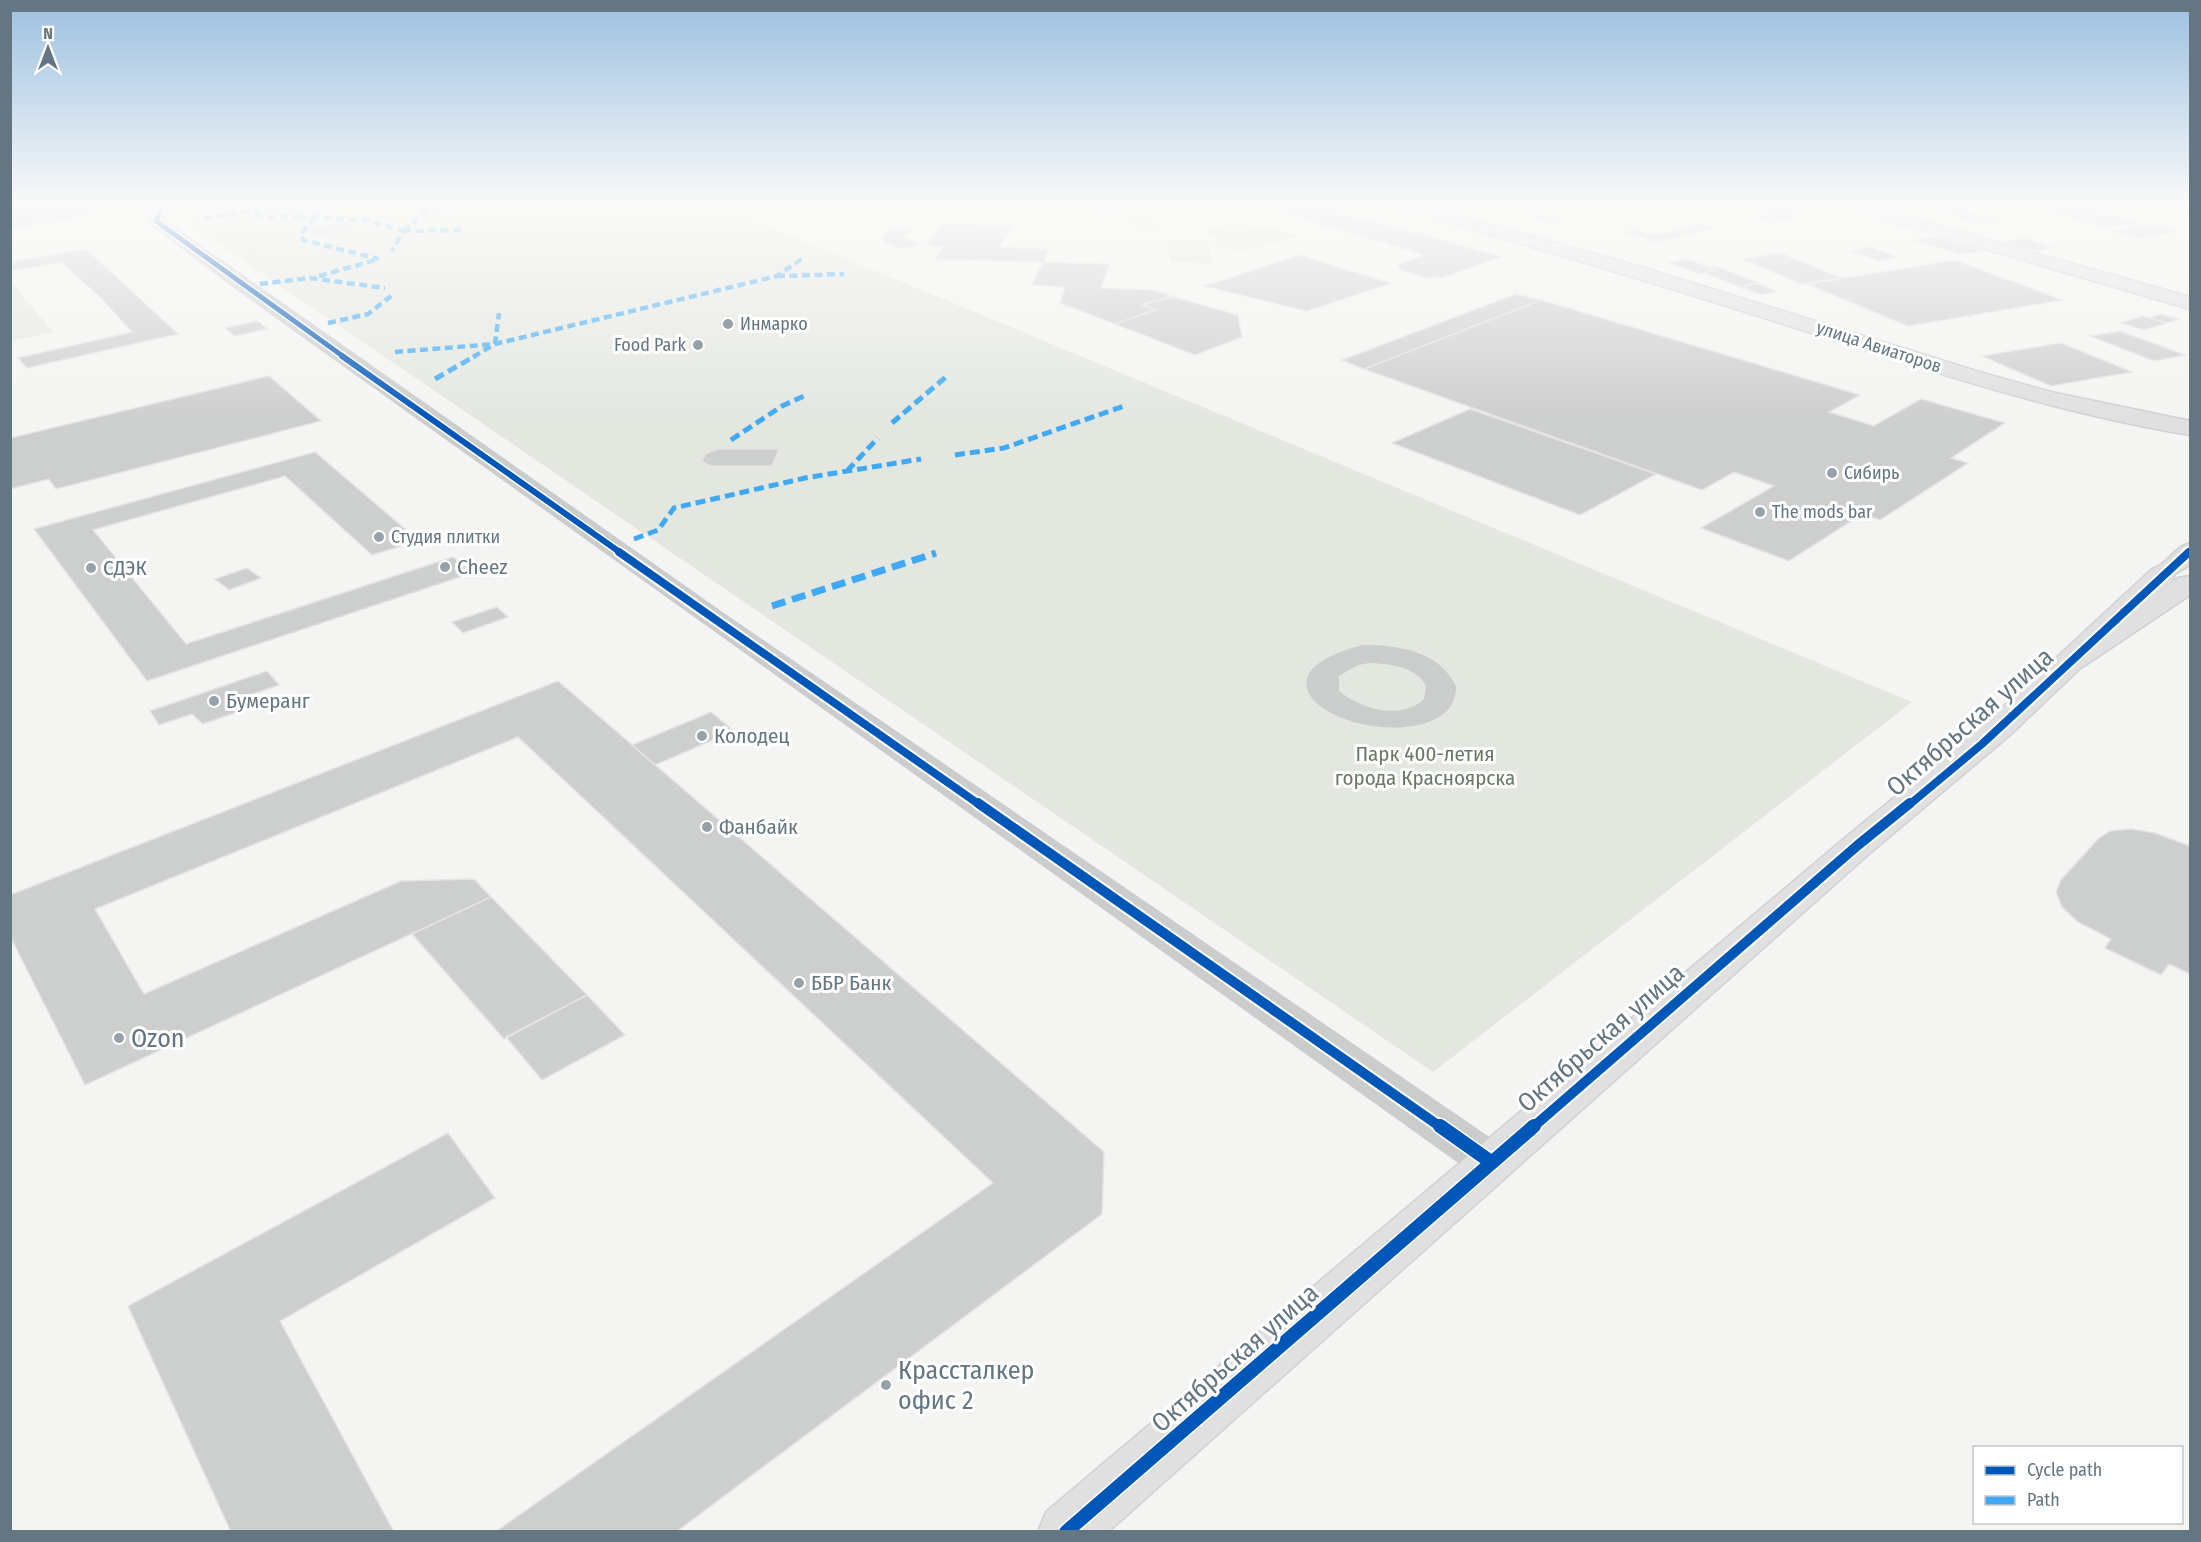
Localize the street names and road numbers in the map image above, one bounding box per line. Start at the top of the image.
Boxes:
street label: улица Авиаторов [1814,316,1944,378]
street label: Октябрьская улица [1880,641,2060,803]
street label: Октябрьская улица [1511,957,1691,1119]
street label: Октябрьская улица [1145,1277,1325,1439]

